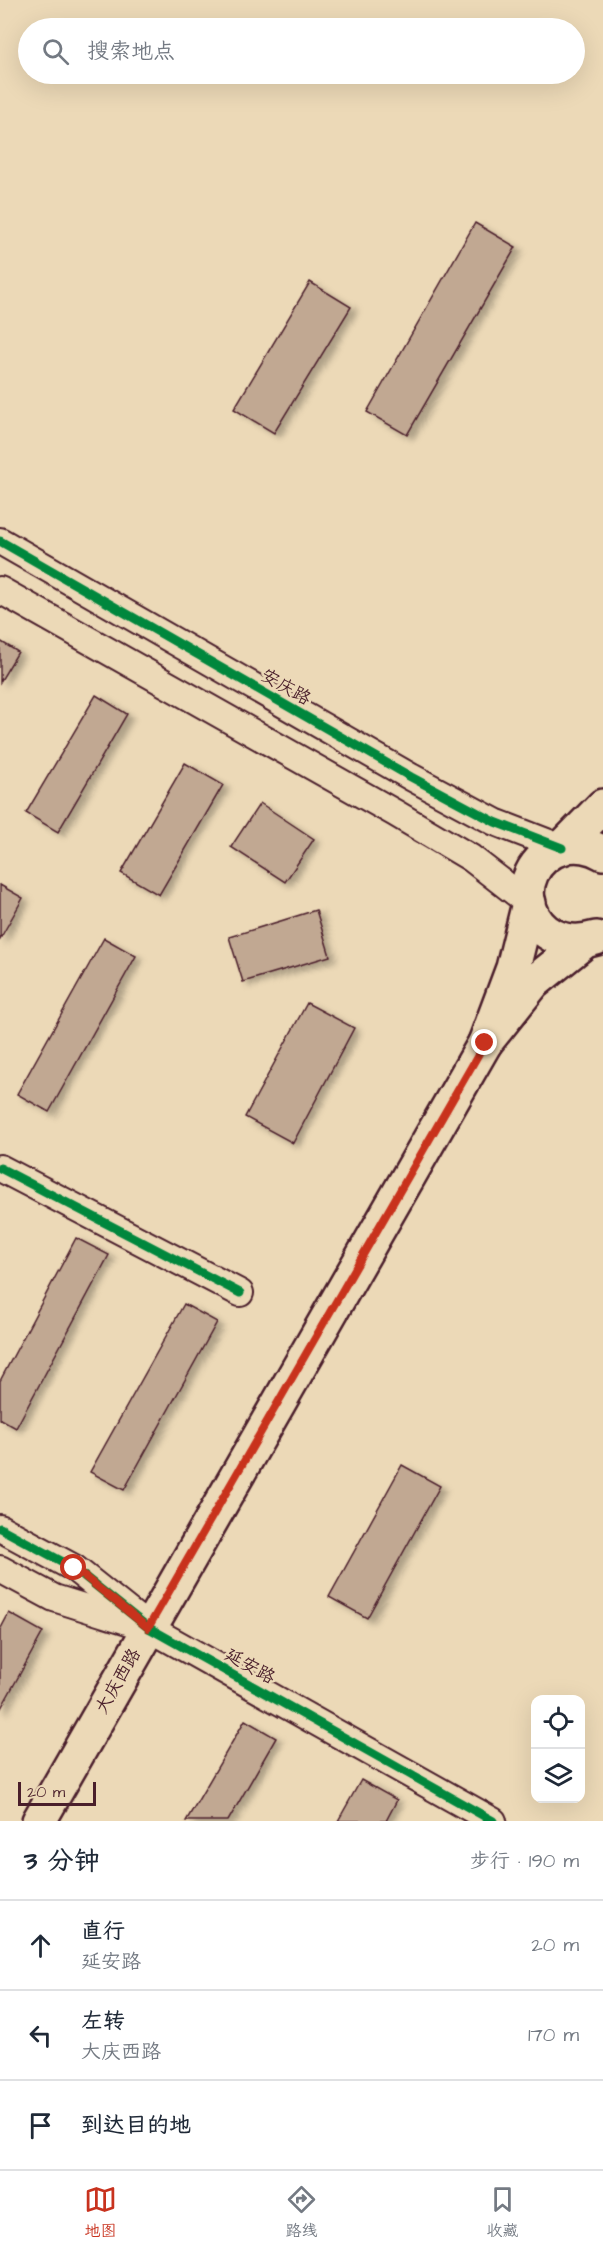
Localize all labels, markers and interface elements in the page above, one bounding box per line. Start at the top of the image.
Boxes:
search box [18,18,585,84]
icon: search [39,35,72,68]
text: 搜索地点 [87,36,175,67]
street label: 安庆路 [256,663,316,711]
route end [471,1029,497,1055]
route start [60,1554,86,1580]
street label: 延安路 [220,1642,280,1690]
street label: 大庆西路 [89,1644,147,1718]
map controls [531,1695,585,1803]
button: locate [531,1695,585,1749]
button: layers [531,1749,585,1803]
scale bar [18,1779,96,1806]
text: 20 m [27,1781,65,1803]
text: 3 分钟 [24,1843,100,1879]
text: 步行 · 190 m [470,1847,579,1875]
text: 直行 [81,1916,125,1947]
icon: ahead [24,1929,57,1962]
text: 20 m [531,1931,579,1959]
text: 延安路 [81,1948,141,1976]
text: 左转 [81,2006,125,2037]
icon: left [24,2019,57,2052]
text: 170 m [528,2021,579,2049]
text: 大庆西路 [81,2038,161,2066]
icon: arrive [24,2109,57,2142]
text: 到达目的地 [81,2110,191,2141]
tab: 地图 [84,2183,117,2242]
tab: 路线 [285,2183,318,2242]
tab: 收藏 [486,2183,519,2242]

